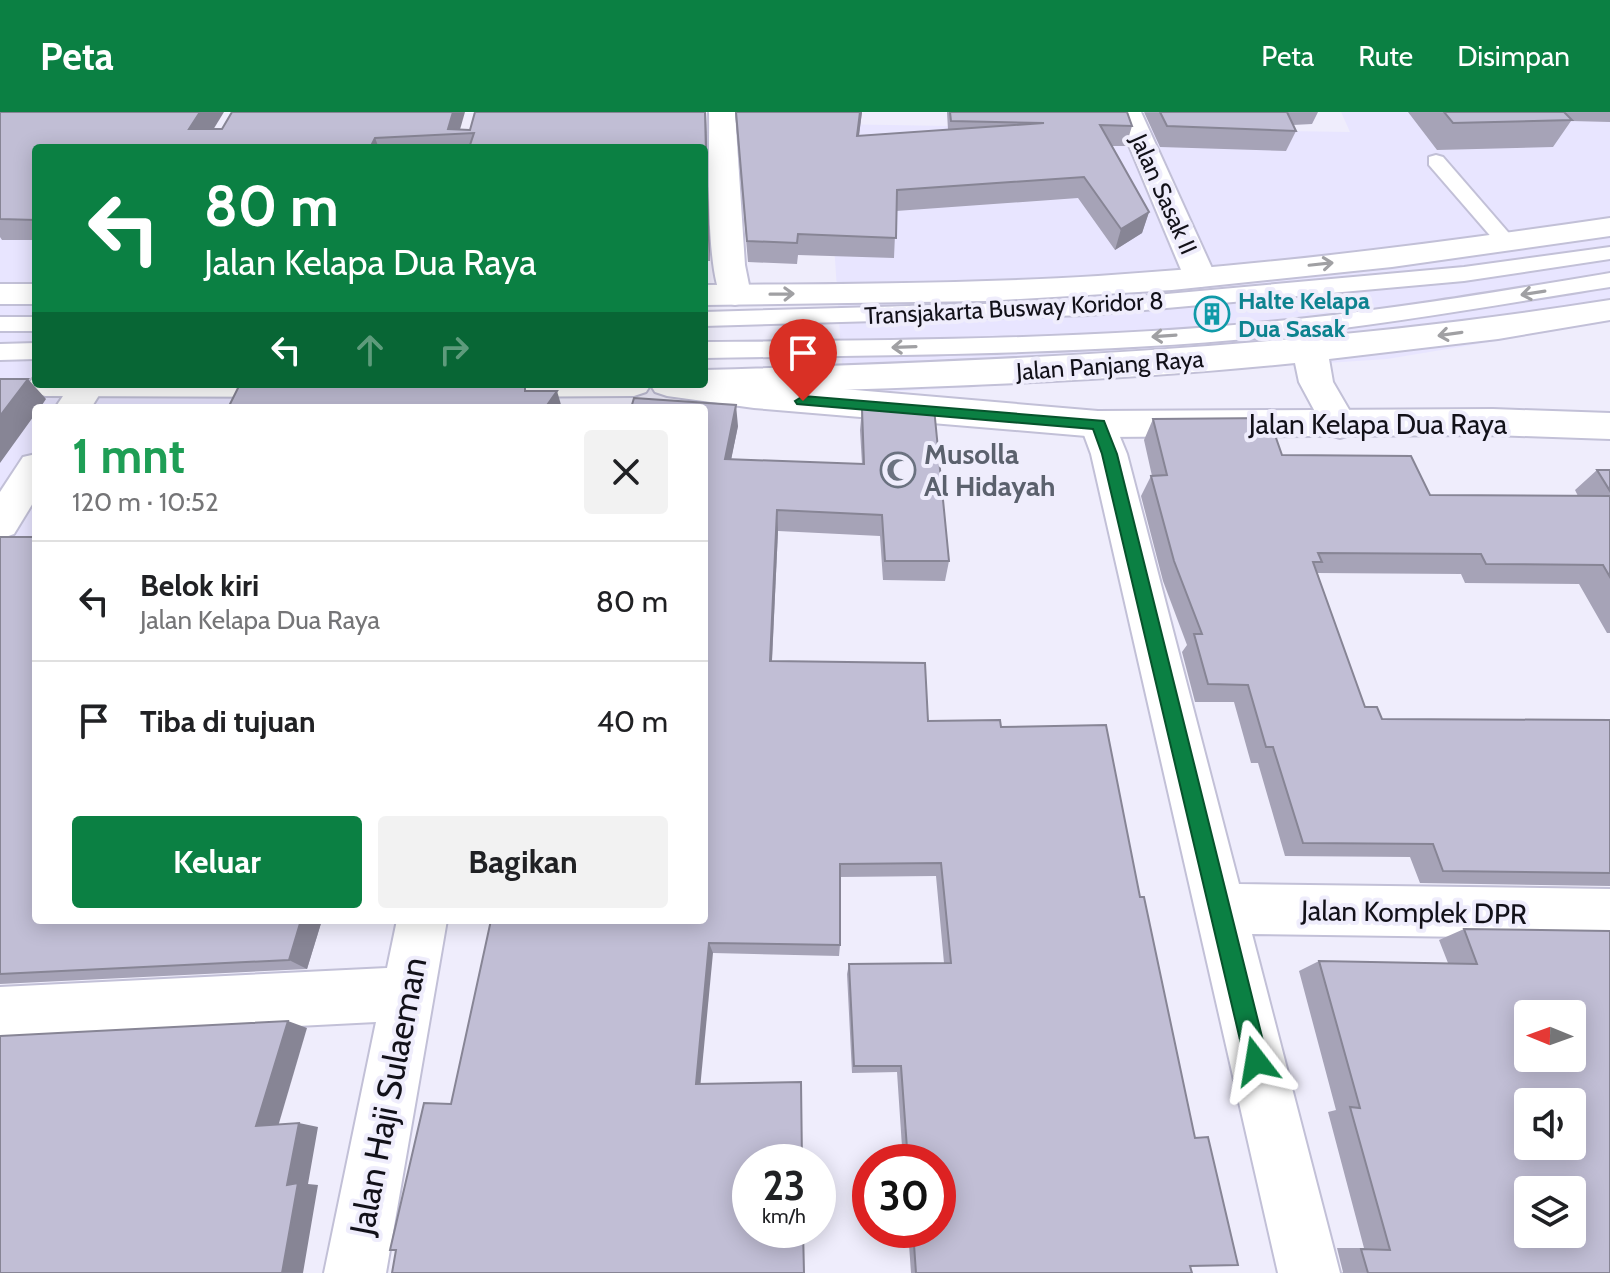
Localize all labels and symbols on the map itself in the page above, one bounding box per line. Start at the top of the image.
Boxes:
street label: Jalan Sasak II [1124,128,1203,259]
one-way arrow [1307,257,1334,272]
one-way arrow [768,286,795,302]
street label: Transjakarta Busway Koridor 8 [864,286,1164,330]
place label: Halte Kelapa Dua Sasak [1238,286,1370,343]
one-way arrow [1521,286,1546,301]
building icon: Halte Kelapa Dua Sasak [1193,295,1231,333]
pin [769,319,837,401]
one-way arrow [1438,327,1463,342]
one-way arrow [1151,329,1178,344]
one-way arrow [891,340,918,355]
street label: Jalan Panjang Raya [1014,344,1205,386]
street label: Jalan Kelapa Dua Raya [1248,407,1508,441]
place label: Musolla Al Hidayah [924,437,1055,503]
mosque icon: Musolla Al Hidayah [879,451,917,489]
street label: Jalan Komplek DPR [1300,893,1527,931]
street label: Jalan Haji Sulaeman [340,954,436,1239]
north arrow [1514,1000,1586,1072]
position arrow [1214,1019,1298,1103]
speed limit sign: 30 [852,1144,956,1248]

